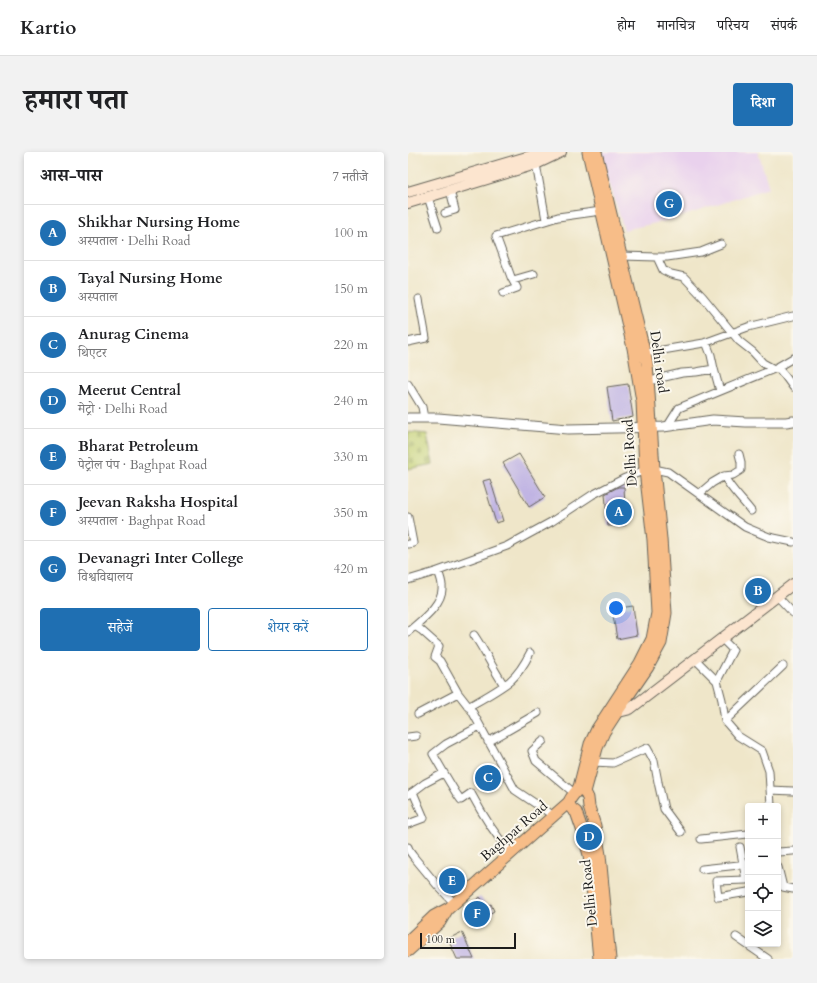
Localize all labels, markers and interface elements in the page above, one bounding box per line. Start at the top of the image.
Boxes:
text: Kartio [20,15,76,41]
text: होम [617,16,635,35]
text: मानचित्र [657,16,695,35]
text: परिचय [717,16,749,35]
text: संपर्क [771,16,797,35]
text: हमारा पता [24,81,127,119]
button: दिशा [733,83,793,126]
text: आस-पास [40,164,102,187]
text: 7 नतीजे [332,168,368,186]
pin: G [656,189,682,219]
text: Shikhar Nursing Home [78,212,240,232]
text: A [48,224,58,242]
text: 100 m [334,224,368,242]
text: अस्पताल · Delhi Road [78,232,191,250]
text: Tayal Nursing Home [78,268,223,288]
text: B [48,280,58,298]
text: 150 m [334,280,368,298]
text: अस्पताल [78,288,118,306]
text: Anurag Cinema [78,324,189,344]
street label: Delhi road [645,330,673,395]
text: C [48,336,58,354]
text: 220 m [334,336,368,354]
text: थिएटर [78,344,107,362]
text: Meerut Central [78,380,181,400]
text: D [47,392,59,410]
text: 240 m [334,392,368,410]
text: मेट्रो · Delhi Road [78,400,167,418]
street label: Delhi Road [618,418,642,487]
text: Bharat Petroleum [78,436,199,456]
text: E [49,448,57,466]
text: 330 m [334,448,368,466]
text: पेट्रोल पंप · Baghpat Road [78,456,207,474]
text: Jeevan Raksha Hospital [78,492,238,512]
pin: A [606,497,632,527]
text: F [49,504,57,522]
text: 350 m [334,504,368,522]
text: अस्पताल · Baghpat Road [78,512,205,530]
text: Devanagri Inter College [78,548,244,568]
text: G [48,560,58,578]
text: 420 m [334,560,368,578]
text: विश्वविद्यालय [78,568,133,586]
pin: B [745,576,771,606]
your location [606,598,626,618]
button: सहेजें [40,608,200,651]
button: शेयर करें [208,608,368,651]
pin: C [475,763,501,793]
street label: Baghpat Road [476,796,552,866]
map controls [745,803,781,947]
button: + [745,803,781,839]
pin: D [576,822,602,852]
button: − [745,839,781,875]
street label: Delhi Road [576,858,602,928]
pin: E [439,866,465,896]
button: locate [745,875,781,911]
pin: F [464,899,490,929]
button: layers [745,911,781,947]
scale bar [420,931,516,950]
text: 100 m [426,932,455,947]

